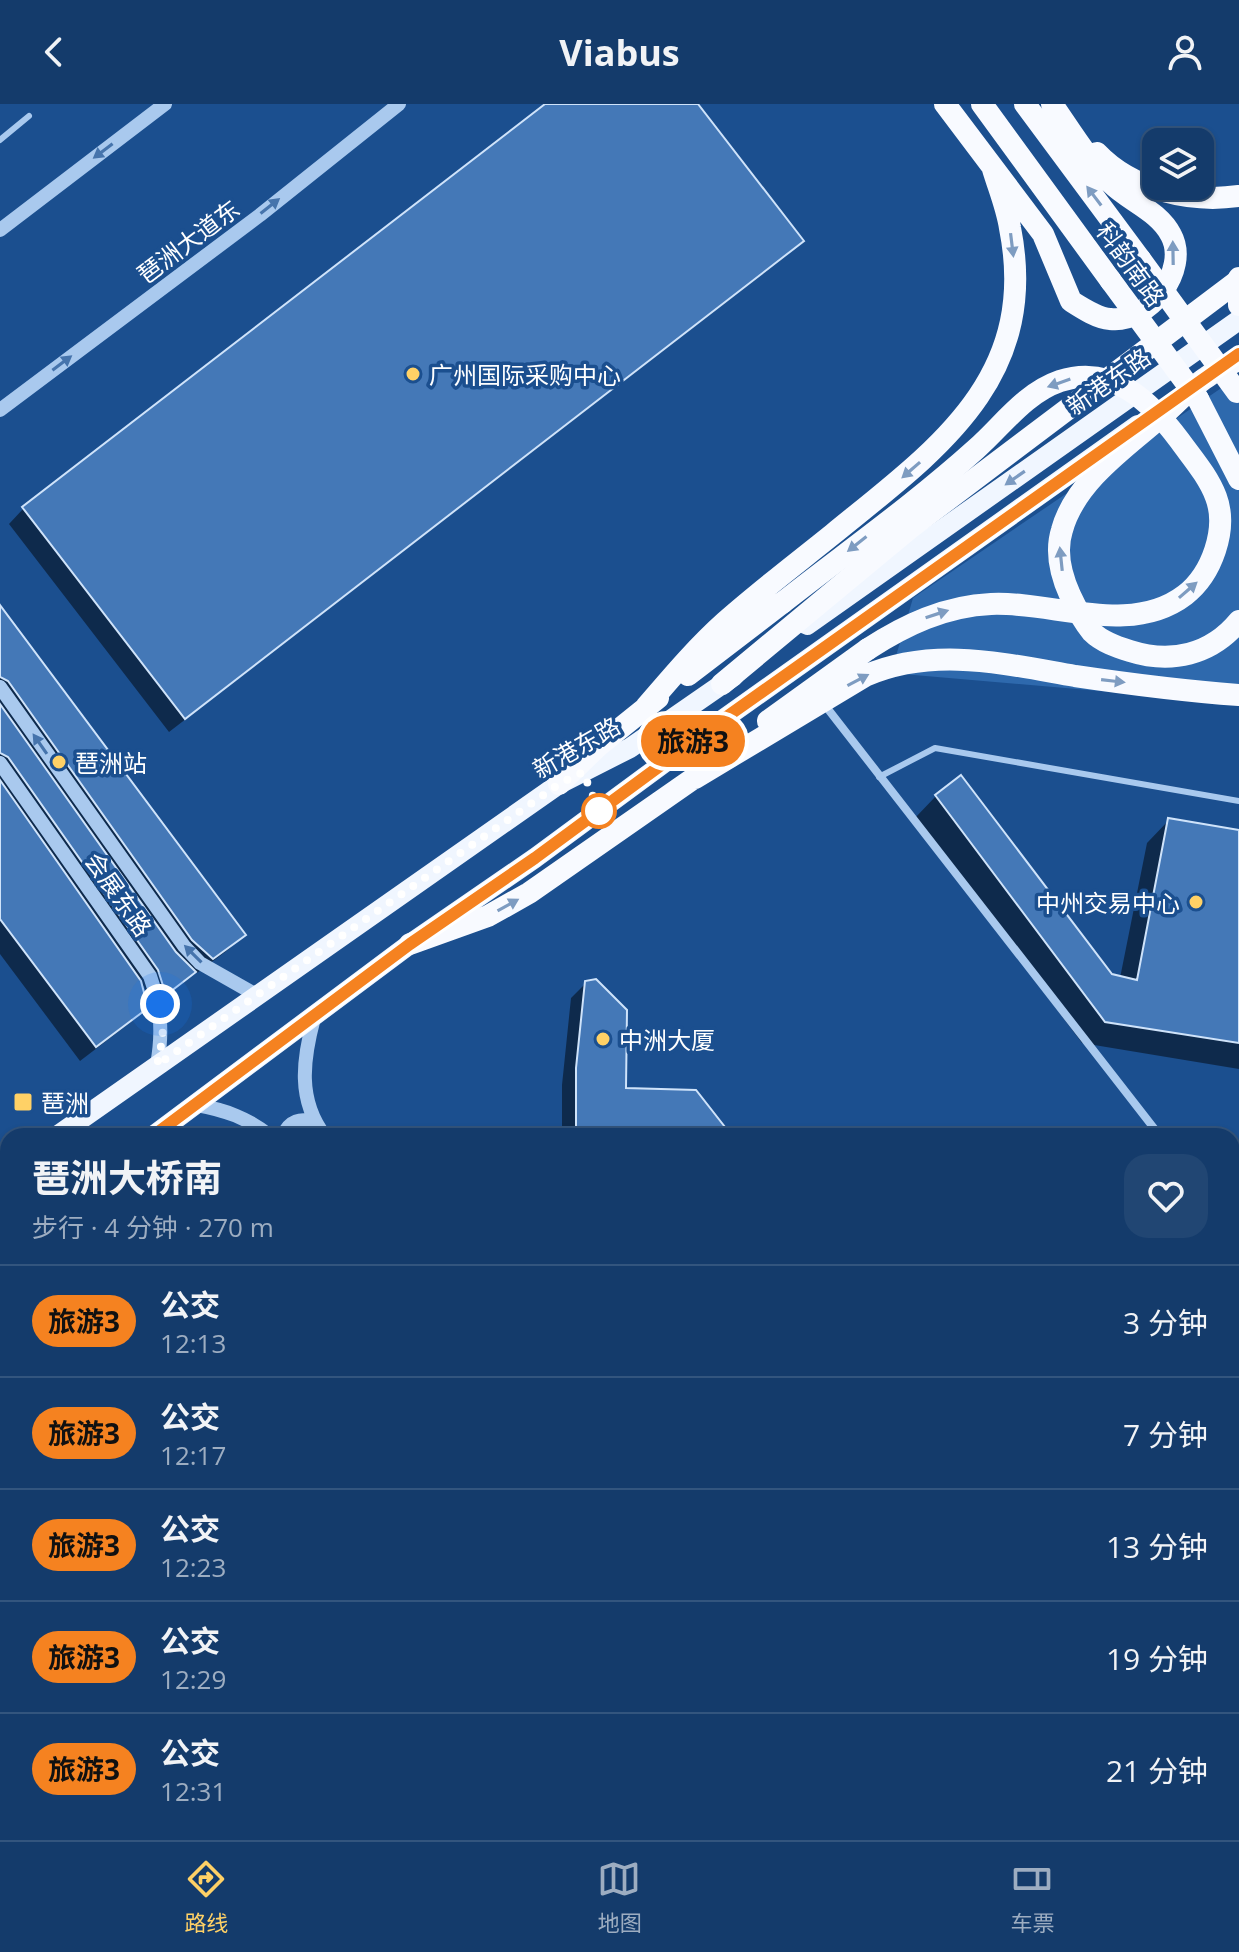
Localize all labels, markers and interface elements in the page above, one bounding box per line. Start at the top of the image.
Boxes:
text: Viabus [559,28,680,77]
icon: back [32,30,76,74]
icon: person [1163,30,1207,74]
map controls [1142,128,1214,200]
button: layers [1142,128,1214,200]
one-way arrow [93,143,113,159]
one-way arrow [1086,186,1102,206]
street label: 琶洲大道东 [130,192,246,290]
one-way arrow [260,199,280,215]
street label: 科韵南路 [1089,215,1173,313]
one-way arrow [1006,232,1019,257]
one-way arrow [1167,240,1179,265]
street label: 新港东路 [1059,340,1157,422]
one-way arrow [52,355,72,371]
place label: 广州国际采购中心 [429,358,621,391]
marker: 广州国际采购中心 [404,365,422,383]
one-way arrow [1047,377,1071,389]
one-way arrow [901,461,921,478]
one-way arrow [1005,470,1026,485]
one-way arrow [847,536,867,552]
one-way arrow [1054,546,1067,571]
one-way arrow [1178,582,1198,599]
one-way arrow [925,607,949,620]
one-way arrow [847,674,869,688]
one-way arrow [1101,674,1126,687]
street label: 新港东路 [526,709,626,785]
line badge: 旅游3 [647,715,739,767]
text: 旅游3 [657,722,729,760]
one-way arrow [33,734,48,755]
place label: 琶洲站 [75,746,147,779]
marker: 琶洲站 [50,753,68,771]
unlabelled marker [582,794,616,828]
street label: 会展东路 [78,845,160,943]
place label: 中州交易中心 [1036,886,1180,919]
marker: 中州交易中心 [1187,893,1205,911]
one-way arrow [497,898,520,912]
one-way arrow [184,946,203,964]
your location [140,984,180,1024]
place label: 中洲大厦 [619,1023,715,1056]
marker: 中洲大厦 [594,1030,612,1048]
place label: 琶洲 [41,1086,89,1119]
marker: 琶洲 [12,1091,34,1113]
text: 琶洲大桥南 [32,1151,222,1203]
button: heart [1124,1154,1208,1238]
text: 步行 · 4 分钟 · 270 m [32,1209,274,1245]
text: 公交 [160,1284,220,1325]
text: 旅游3 [48,1302,120,1340]
text: 3 分钟 [1123,1302,1208,1343]
text: 12:13 [160,1325,226,1361]
text: 公交 [160,1396,220,1437]
text: 旅游3 [48,1414,120,1452]
text: 7 分钟 [1123,1414,1208,1455]
text: 12:17 [160,1437,226,1473]
text: 公交 [160,1508,220,1549]
text: 旅游3 [48,1526,120,1564]
text: 13 分钟 [1106,1526,1208,1567]
text: 12:23 [160,1549,226,1585]
text: 公交 [160,1620,220,1661]
text: 旅游3 [48,1638,120,1676]
text: 19 分钟 [1106,1638,1208,1679]
text: 12:29 [160,1661,226,1697]
text: 公交 [160,1732,220,1773]
text: 旅游3 [48,1750,120,1788]
text: 21 分钟 [1106,1750,1208,1791]
text: 12:31 [160,1773,226,1809]
tab: 路线 [184,1857,229,1937]
tab: 地图 [597,1857,642,1937]
tab: 车票 [1010,1857,1055,1937]

